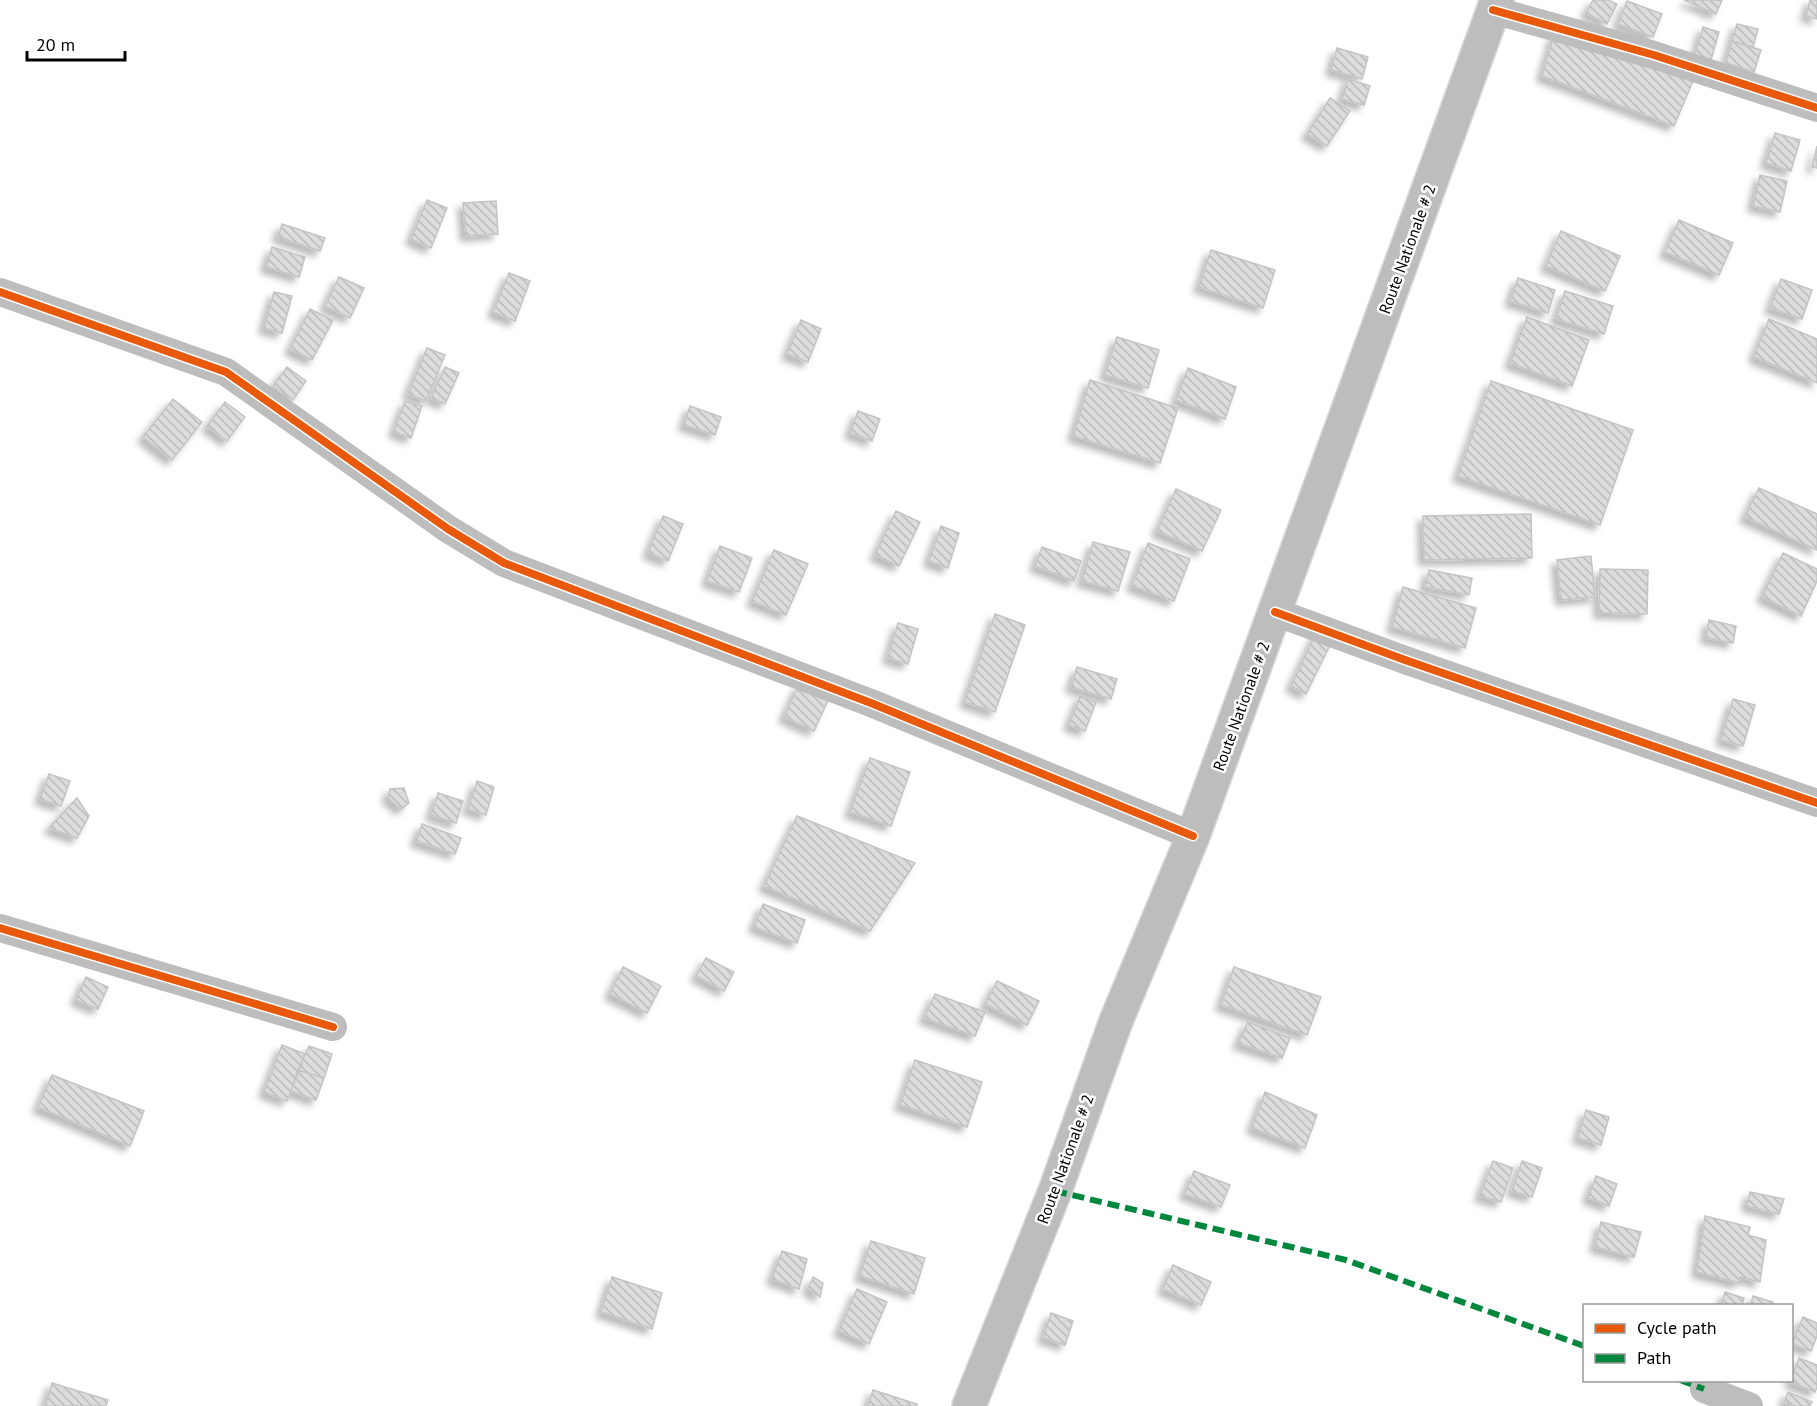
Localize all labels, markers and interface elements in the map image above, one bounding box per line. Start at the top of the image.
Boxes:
scale bar [27,24,124,62]
text: 20 m [36,33,75,56]
street label: Route Nationale # 2 [1374,182,1440,316]
street label: Route Nationale # 2 [1208,639,1274,773]
street label: Route Nationale # 2 [1032,1092,1098,1226]
legend [1583,1304,1793,1382]
text: Cycle path [1637,1316,1717,1339]
text: Path [1637,1346,1671,1369]

